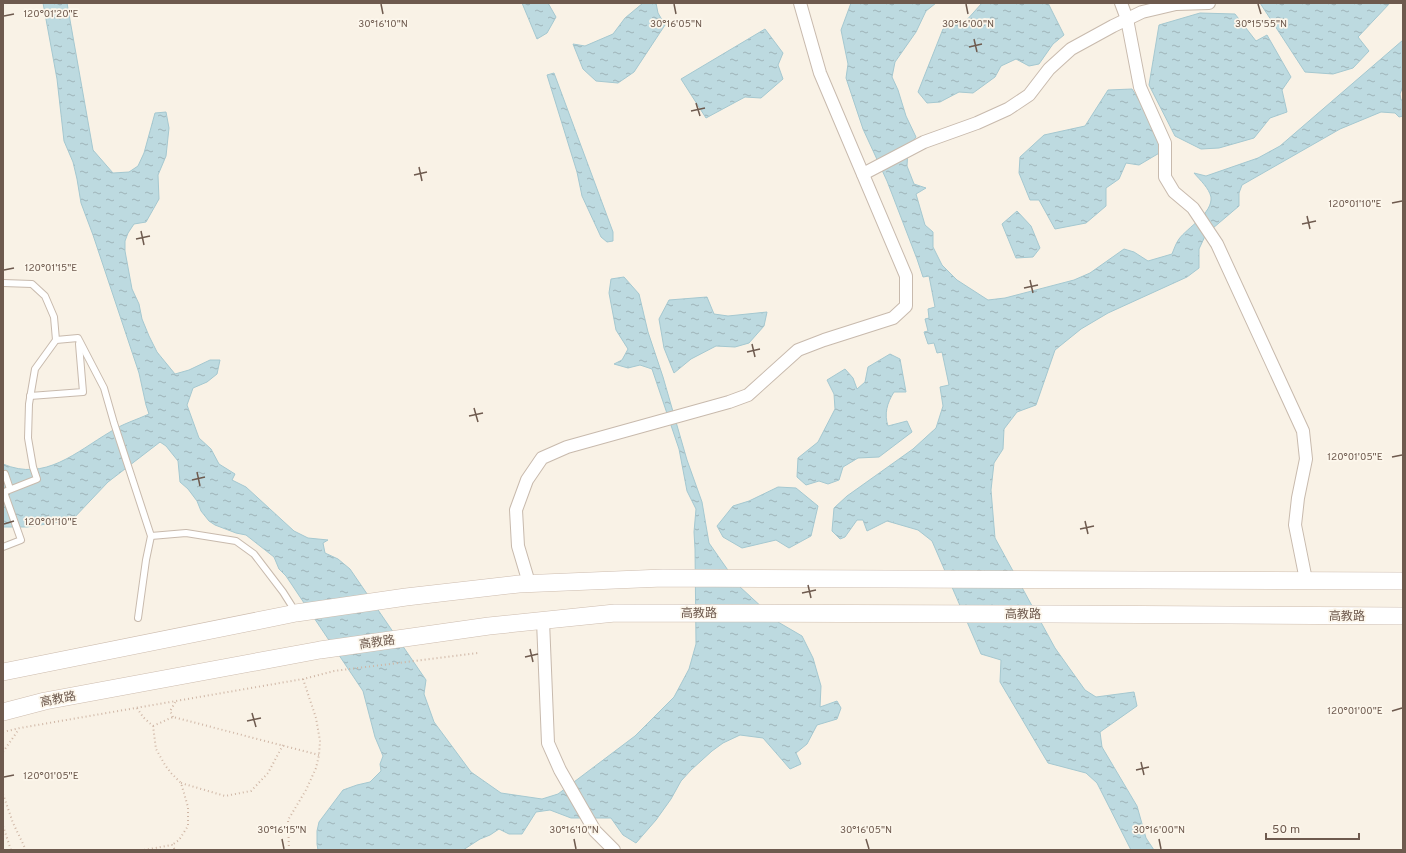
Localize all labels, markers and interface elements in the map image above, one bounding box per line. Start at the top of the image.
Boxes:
text: 120°01'20"E [23,8,79,21]
text: 30°16'10"N [358,18,408,31]
text: 30°16'05"N [650,18,702,31]
text: 30°16'00"N [942,18,994,31]
text: 30°15'55"N [1235,18,1287,31]
text: 120°01'10"E [1329,198,1381,211]
text: 120°01'15"E [25,262,77,275]
text: 120°01'05"E [1327,451,1383,464]
text: 120°01'10"E [25,516,77,529]
street label: 高教路 [681,606,717,622]
street label: 高教路 [1005,607,1041,623]
street label: 高教路 [1329,609,1365,625]
street label: 高教路 [358,633,396,653]
street label: 高教路 [39,689,77,711]
text: 120°01'00"E [1327,705,1383,718]
text: 120°01'05"E [23,770,79,783]
scale bar [1266,815,1359,841]
text: 50 m [1272,822,1300,838]
text: 30°16'15"N [257,824,307,837]
text: 30°16'10"N [549,824,599,837]
text: 30°16'05"N [840,824,892,837]
text: 30°16'00"N [1133,824,1185,837]

